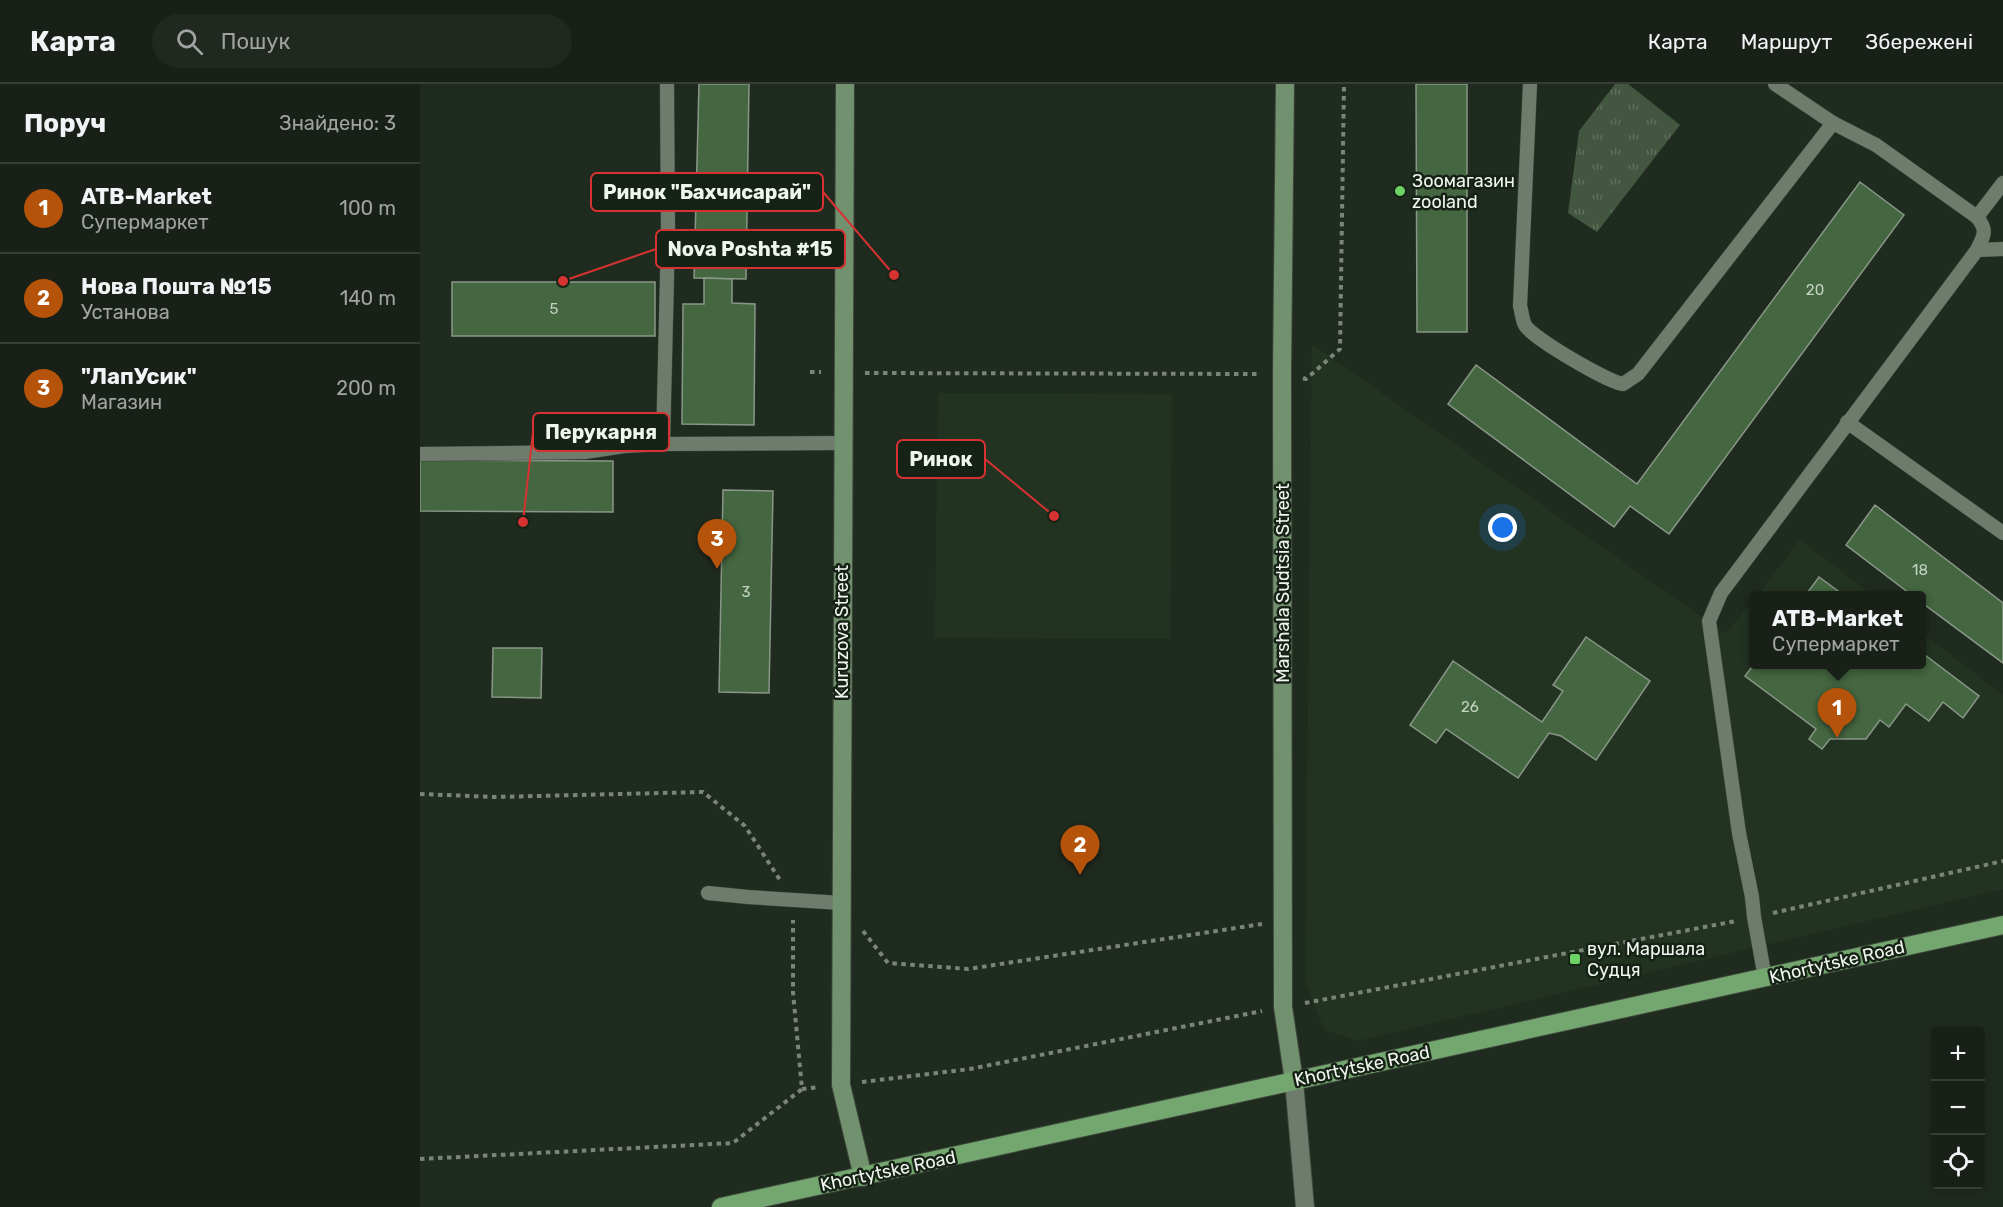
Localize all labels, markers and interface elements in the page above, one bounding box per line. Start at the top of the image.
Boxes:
search box [152,14,572,68]
text: Карта [30,25,116,58]
icon: search [173,25,206,58]
text: Пошук [221,28,290,55]
text: Карта [1648,29,1708,54]
text: Маршрут [1741,29,1832,54]
text: Збережені [1865,29,1973,54]
text: Поруч [24,108,106,139]
text: Знайдено: 3 [279,111,396,135]
place label: Зоомагазин zooland [1412,170,1515,213]
callout: Ринок "Бахчисарай" [591,173,823,211]
text: Ринок "Бахчисарай" [603,180,811,204]
text: ATB-Market [81,183,212,210]
marker: Зоомагазин zooland [1393,184,1407,198]
text: 1 [39,196,48,220]
text: 100 m [339,196,396,220]
text: Супермаркет [81,210,209,234]
callout: Nova Poshta #15 [656,230,845,268]
text: Nova Poshta #15 [667,237,833,261]
text: Нова Пошта №15 [81,273,272,300]
house number: 20 [1806,281,1824,299]
text: 2 [37,286,50,310]
text: 140 m [340,286,396,310]
text: Установа [81,300,170,324]
house number: 5 [550,300,559,318]
text: "ЛапУсик" [81,363,197,390]
text: 3 [37,376,50,400]
text: 200 m [336,376,396,400]
text: Магазин [81,390,162,414]
callout: Перукарня [533,413,669,451]
text: Перукарня [545,420,657,444]
callout: Ринок [897,440,985,478]
text: Ринок [909,447,973,471]
street label: Marshala Sudtsia Street [1272,483,1294,683]
your location [1488,513,1517,542]
pin: 3 [698,520,736,569]
house number: 18 [1912,561,1928,579]
street label: Kuruzova Street [831,565,853,699]
house number: 3 [741,583,751,601]
popup [1749,591,1926,669]
text: ATB-Market [1772,605,1903,632]
text: Супермаркет [1772,632,1900,656]
pin: 1 [1818,688,1856,738]
house number: 26 [1461,698,1479,716]
pin: 2 [1060,826,1100,875]
street label: Khortytske Road [1767,936,1907,988]
place label: вул. Маршала Судця [1587,938,1705,981]
marker: вул. Маршала Судця [1568,952,1582,966]
map controls [1931,1027,1985,1189]
button: + [1931,1027,1985,1081]
street label: Khortytske Road [1292,1041,1432,1091]
button: − [1931,1081,1985,1135]
button: locate [1931,1135,1985,1189]
street label: Khortytske Road [818,1146,958,1196]

